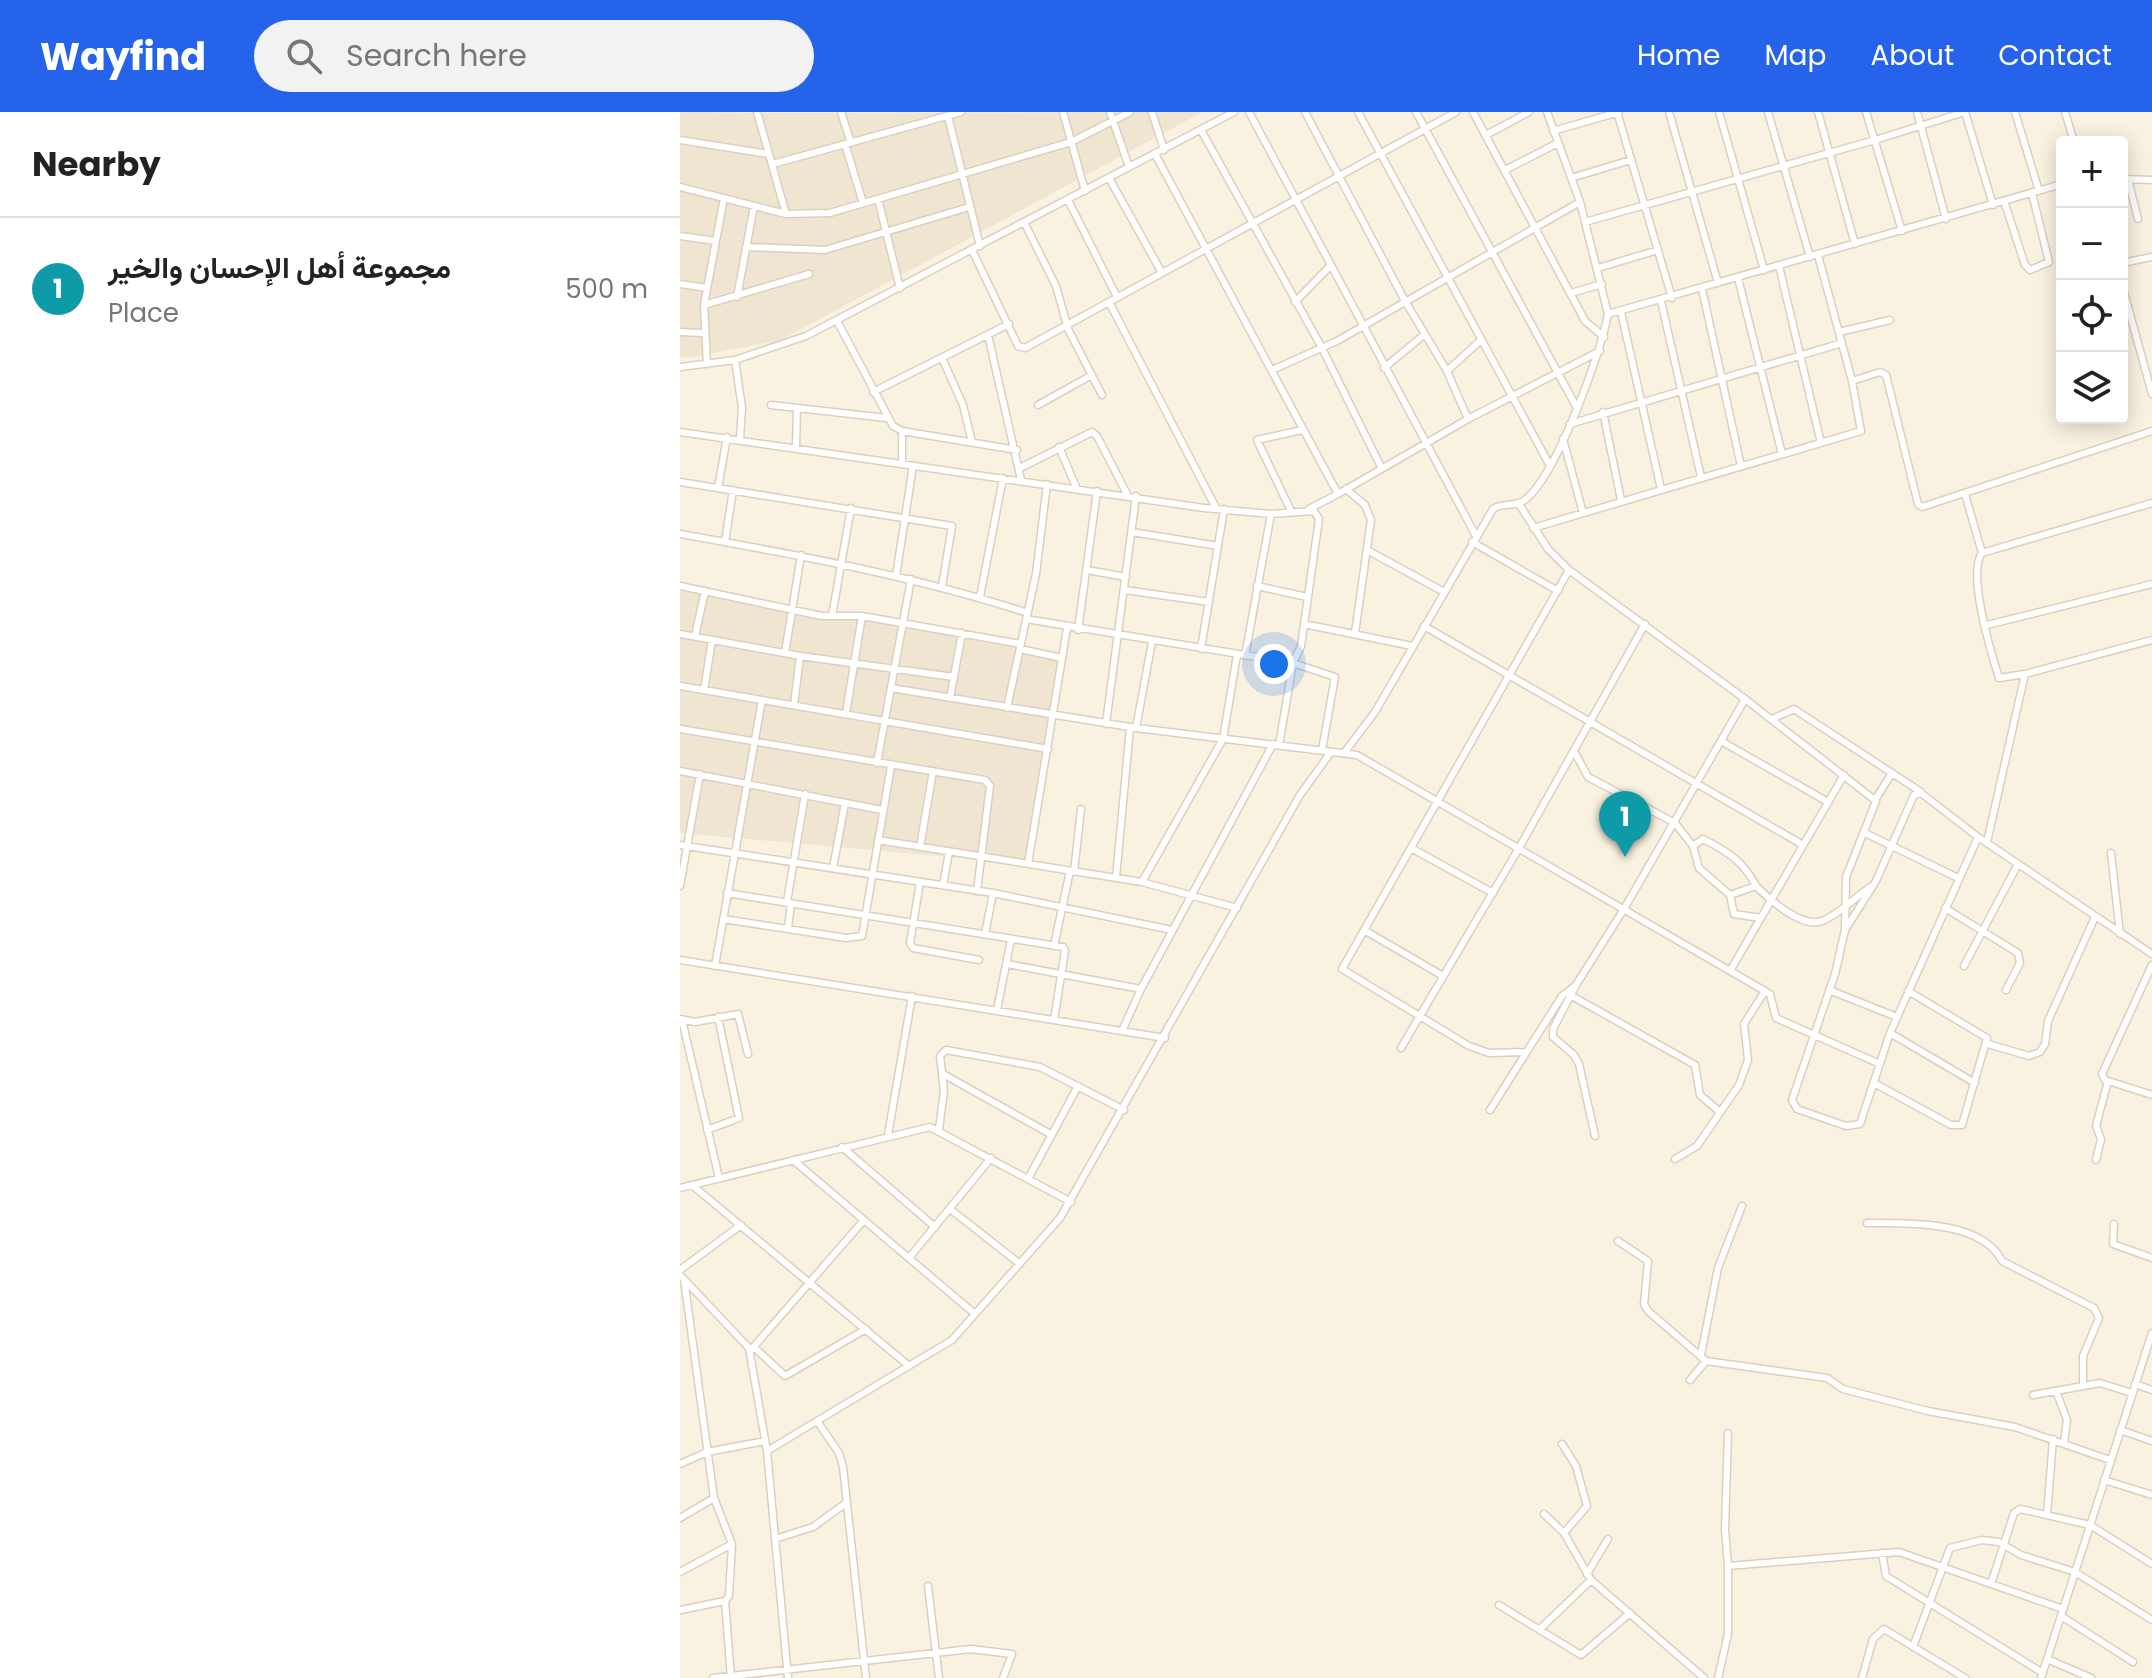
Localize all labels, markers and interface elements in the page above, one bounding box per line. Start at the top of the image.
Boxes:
search box [254,20,814,92]
text: Wayfind [40,30,206,83]
icon: search [282,34,326,78]
text: Search here [346,34,527,77]
text: Home [1637,36,1720,75]
text: Map [1764,36,1826,75]
text: About [1870,36,1954,75]
text: Contact [1998,36,2112,75]
map controls [2056,136,2128,424]
button: + [2056,136,2128,208]
text: Nearby [32,140,161,188]
button: − [2056,208,2128,280]
text: مجموعة أهل الإحسان والخير [108,246,451,289]
text: 1 [53,271,63,307]
text: 500 m [565,271,648,307]
button: locate [2056,280,2128,352]
text: Place [108,295,179,331]
button: layers [2056,352,2128,424]
your location [1254,644,1294,684]
pin: 1 [1599,791,1651,857]

